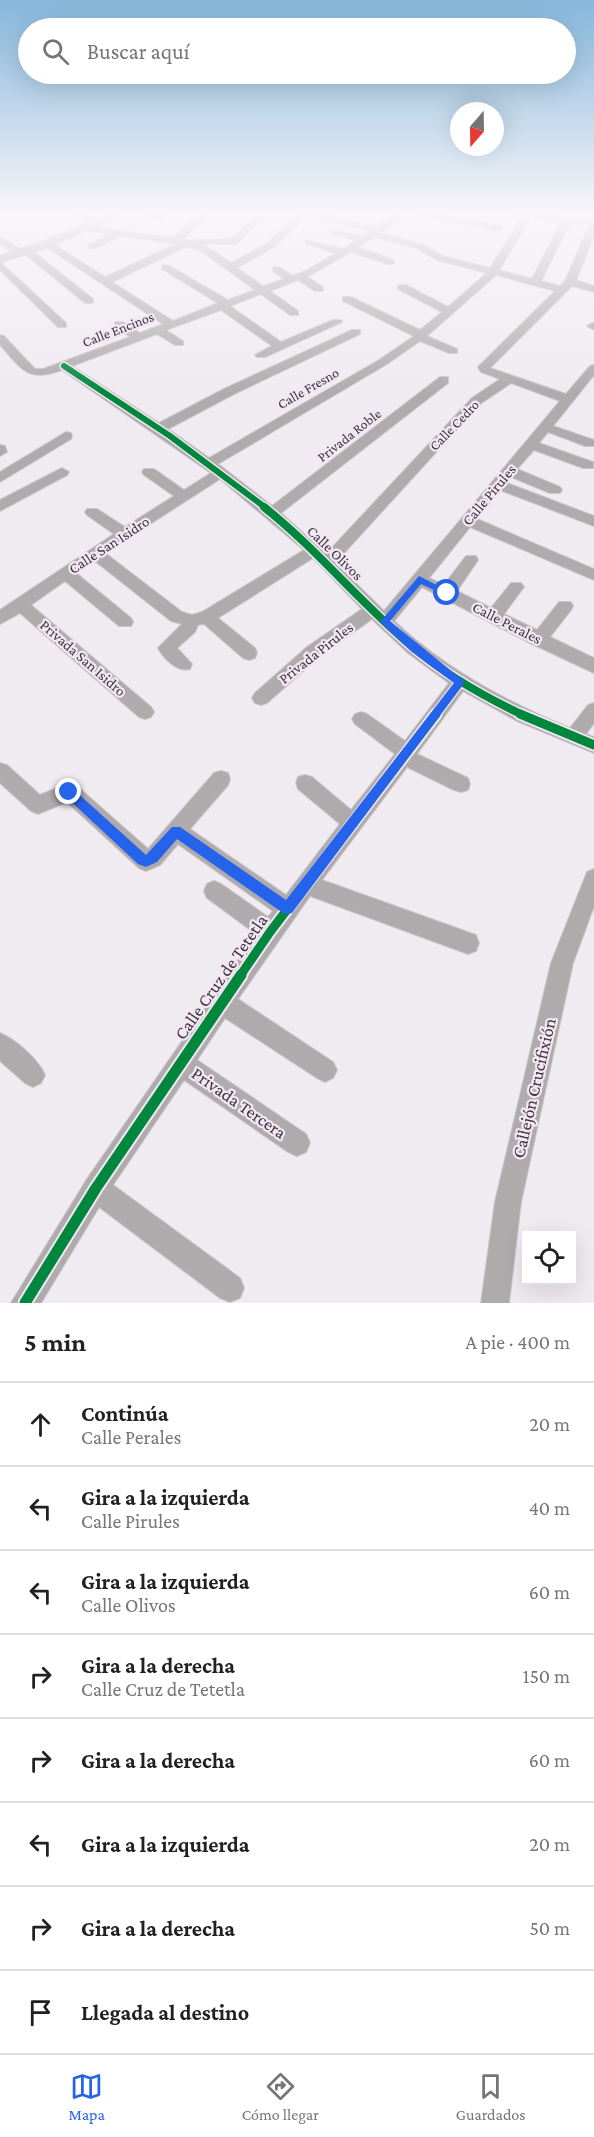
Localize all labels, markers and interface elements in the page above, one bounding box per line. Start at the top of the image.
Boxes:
search box [18,18,576,84]
icon: search [39,35,72,68]
text: Buscar aquí [87,39,189,64]
north arrow [450,102,504,156]
street label: Calle Encinos [80,308,156,350]
street label: Calle Fresno [274,364,342,412]
street label: Calle Cedro [426,396,482,454]
street label: Privada Roble [314,405,384,465]
street label: Calle Pirules [459,461,519,529]
street label: Calle San Isidro [66,513,152,577]
street label: Calle Olivos [304,523,366,584]
route start [433,579,459,605]
street label: Calle Perales [470,599,544,647]
street label: Privada San Isidro [37,617,129,699]
street label: Privada Pirules [276,619,356,687]
route end [55,778,81,804]
street label: Calle Cruz de Tetetla [170,911,272,1043]
street label: Callejón Crucifixión [508,1016,561,1160]
street label: Privada Tercera [188,1063,290,1143]
map controls [522,1231,576,1285]
button: locate [522,1231,576,1285]
text: 5 min [24,1328,86,1357]
text: A pie · 400 m [465,1331,570,1353]
text: Continúa [81,1401,168,1426]
icon: ahead [24,1408,57,1441]
text: 20 m [529,1413,570,1435]
text: Calle Perales [81,1426,181,1448]
text: Gira a la izquierda [81,1485,250,1510]
icon: left [24,1492,57,1525]
text: 40 m [529,1497,570,1519]
text: Calle Pirules [81,1510,180,1532]
text: Gira a la izquierda [81,1569,250,1594]
icon: left [24,1576,57,1609]
text: 60 m [529,1581,570,1603]
text: Calle Olivos [81,1594,176,1616]
text: Gira a la derecha [81,1653,235,1678]
icon: right [24,1660,57,1693]
text: 150 m [523,1665,570,1687]
text: Calle Cruz de Tetetla [81,1678,245,1700]
icon: right [24,1744,57,1777]
text: Gira a la derecha [81,1748,235,1773]
text: 60 m [529,1749,570,1771]
icon: left [24,1828,57,1861]
text: Gira a la izquierda [81,1832,250,1857]
text: 20 m [529,1833,570,1855]
icon: right [24,1912,57,1945]
text: Gira a la derecha [81,1916,235,1941]
text: 50 m [529,1917,570,1939]
icon: arrive [24,1996,57,2029]
text: Llegada al destino [81,2000,249,2025]
tab: Mapa [68,2070,105,2123]
tab: Cómo llegar [242,2070,319,2123]
tab: Guardados [456,2070,526,2123]

